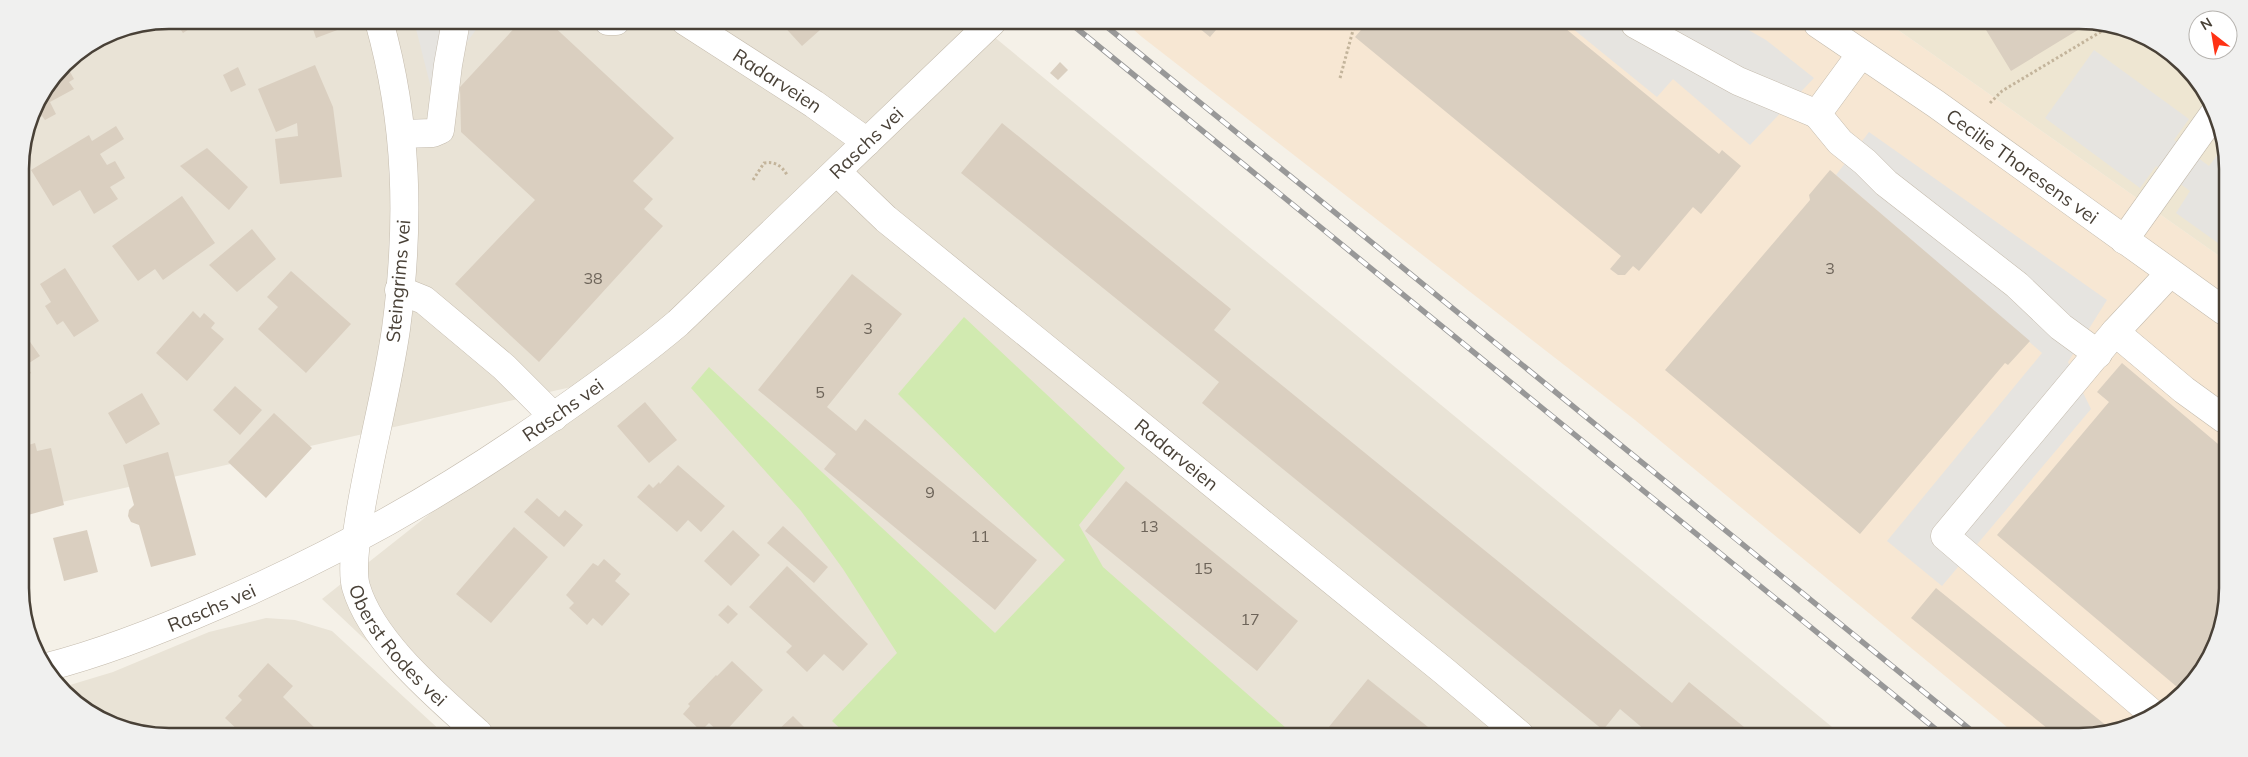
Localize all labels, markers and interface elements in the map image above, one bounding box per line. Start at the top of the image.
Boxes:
north arrow [2188,10,2238,60]
text: N [2197,13,2215,34]
street label: Radarveien [728,43,827,118]
street label: Raschs vei [824,102,908,184]
street label: Cecilie Thoresens vei [1942,103,2103,229]
street label: Steingrims vei [381,219,415,343]
house number: 3 [1825,258,1835,278]
house number: 38 [583,268,603,288]
house number: 3 [863,318,873,338]
street label: Raschs vei [517,373,608,447]
house number: 5 [815,382,825,402]
street label: Radarveien [1130,413,1224,496]
house number: 9 [925,482,935,502]
house number: 13 [1139,516,1159,536]
house number: 11 [970,526,990,546]
house number: 15 [1193,558,1213,578]
street label: Raschs vei [164,578,259,637]
street label: Oberst Rodes vei [344,581,452,711]
house number: 17 [1240,609,1260,629]

